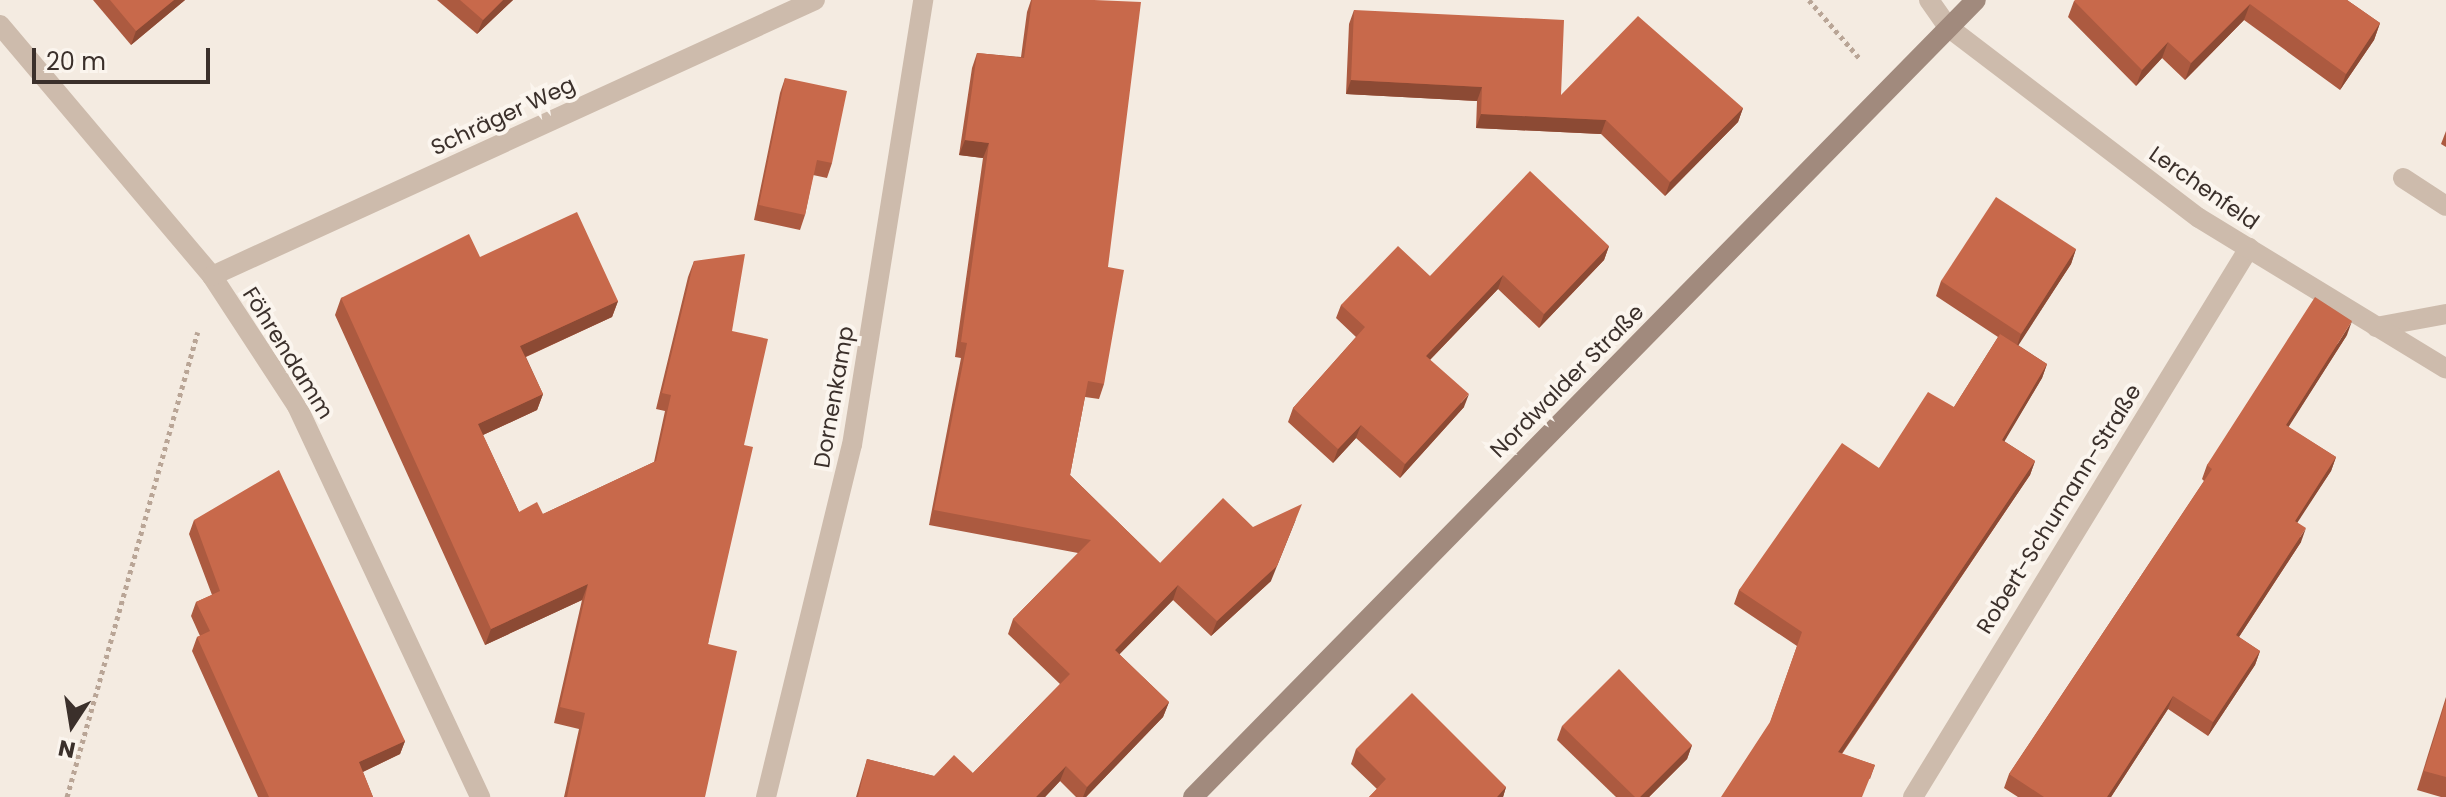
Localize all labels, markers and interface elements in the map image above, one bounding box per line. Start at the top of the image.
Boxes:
scale bar [36,32,214,82]
text: 20 m [46,45,106,78]
street label: Schräger Weg [427,71,579,161]
street label: Lerchenfeld [2144,141,2264,235]
street label: Föhrendamm [237,282,339,424]
street label: Nordwalder Straße [1485,299,1649,463]
street label: Dornenkamp [809,324,859,470]
street label: Robert-Schumann-Straße [1971,379,2147,639]
north arrow [32,685,112,765]
text: N [56,732,78,766]

